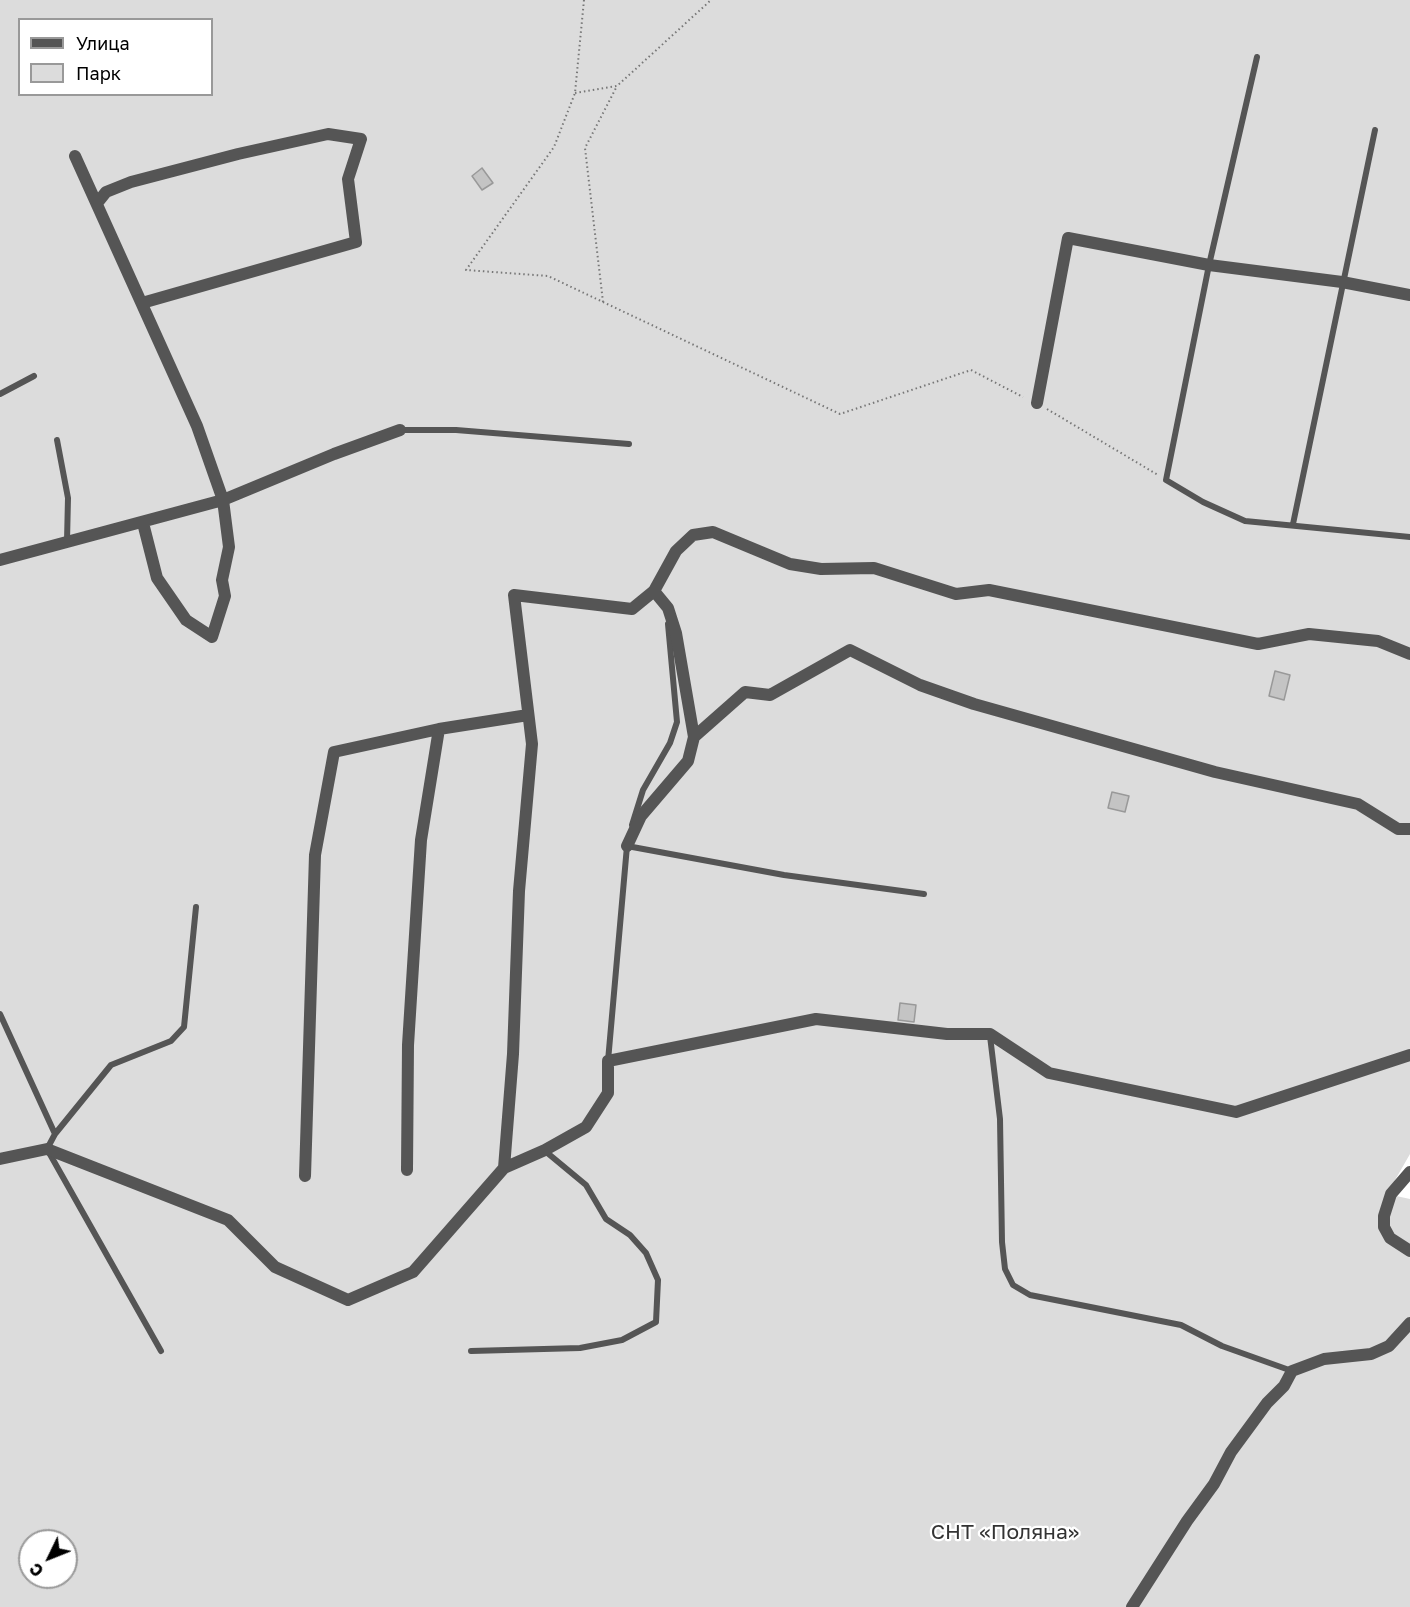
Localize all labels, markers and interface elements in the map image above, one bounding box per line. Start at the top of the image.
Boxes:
legend [18,18,213,96]
text: Улица [76,32,130,54]
text: Парк [76,62,121,84]
park label: СНТ «Поляна» [931,1519,1079,1545]
north arrow [18,1529,78,1589]
text: С [25,1559,47,1581]

